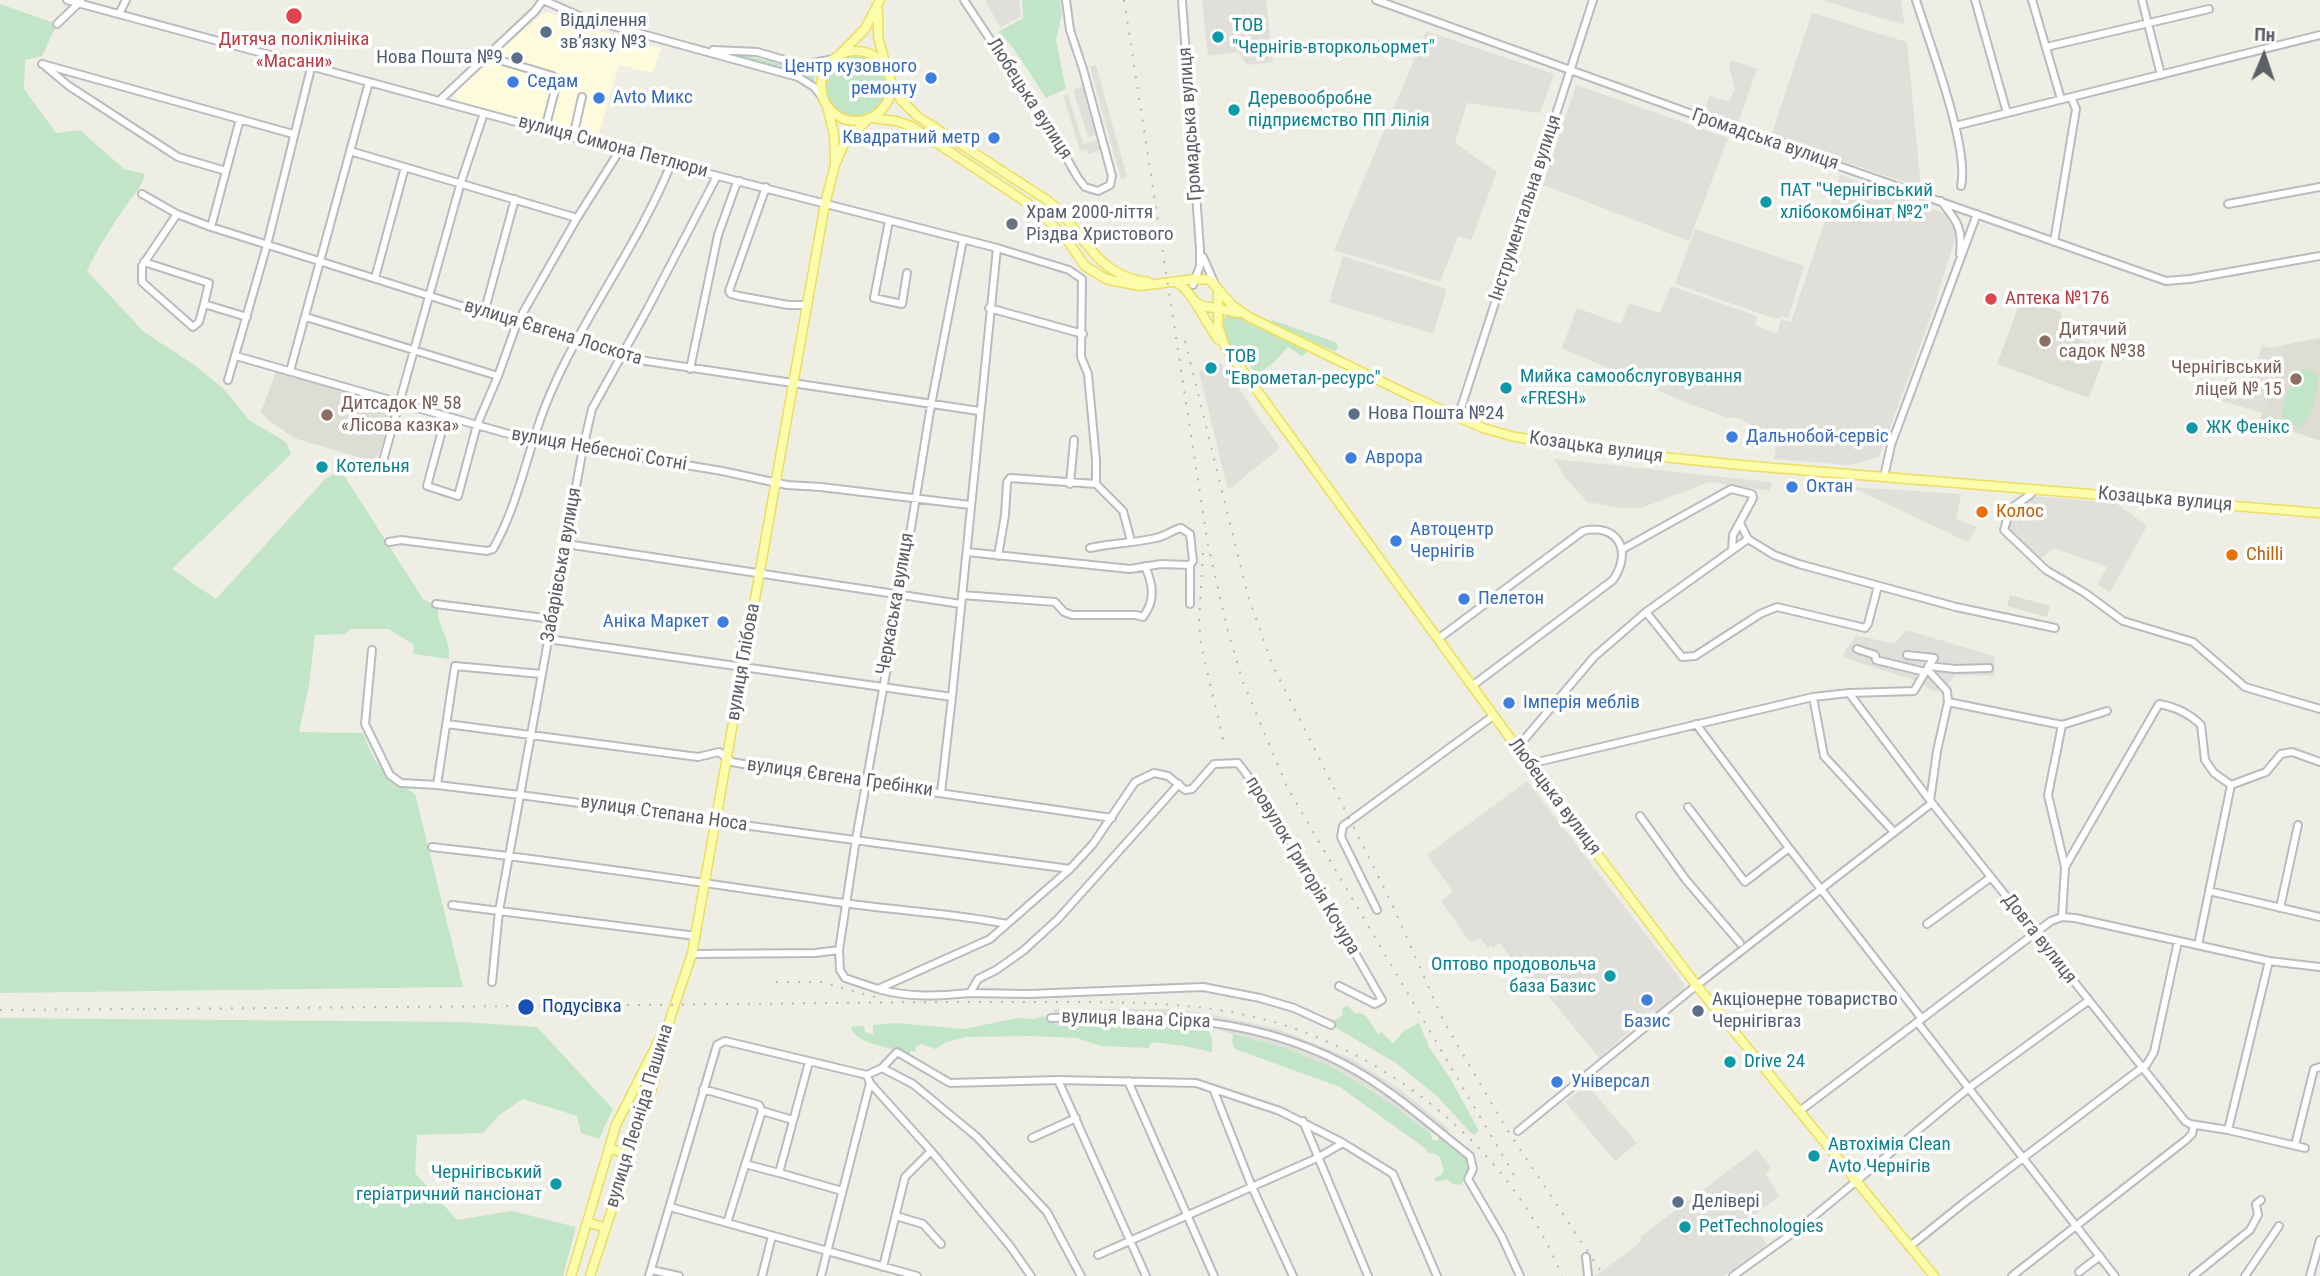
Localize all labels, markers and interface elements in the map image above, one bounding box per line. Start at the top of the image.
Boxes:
marker: Дитяча поліклініка «Масани» [284,6,304,26]
place label: Відділення зв’язку №3 [560,10,647,54]
place label: ТОВ "Чернігів-вторкольормет" [1232,15,1435,59]
north arrow [2229,21,2299,91]
text: Пн [2254,23,2276,46]
marker: Відділення зв’язку №3 [538,24,554,40]
place label: Дитяча поліклініка «Масани» [219,29,369,73]
marker: ТОВ "Чернігів-вторкольормет" [1210,29,1226,45]
street label: Любецька вулиця [981,34,1077,164]
street label: Громадська вулиця [1174,46,1208,202]
place label: Нова Пошта №9 [376,47,503,69]
marker: Нова Пошта №9 [509,50,525,66]
place label: Центр кузовного ремонту [784,56,917,100]
marker: Центр кузовного ремонту [923,70,939,86]
place label: Седам [527,71,578,93]
marker: Седам [505,74,521,90]
place label: Avto Микс [613,87,693,109]
place label: Деревообробне підприємство ПП Лілія [1248,88,1430,132]
marker: Avto Микс [591,90,607,106]
marker: Деревообробне підприємство ПП Лілія [1226,102,1242,118]
street label: Громадська вулиця [1689,104,1841,176]
street label: вулиця Симона Петлюри [516,111,710,183]
street label: Інструментальна вулиця [1485,112,1567,304]
place label: Квадратний метр [842,127,980,149]
marker: Квадратний метр [986,130,1002,146]
place label: ПАТ "Чернігівський хлібокомбінат №2" [1780,180,1933,224]
marker: ПАТ "Чернігівський хлібокомбінат №2" [1758,194,1774,210]
place label: Храм 2000-ліття Різдва Христового [1026,202,1174,246]
marker: Храм 2000-ліття Різдва Христового [1004,216,1020,232]
place label: Аптека №176 [2005,288,2109,310]
marker: Аптека №176 [1983,291,1999,307]
street label: вулиця Євгена Лоскота [461,295,645,371]
place label: Дитячий садок №38 [2059,319,2146,363]
marker: Дитячий садок №38 [2037,333,2053,349]
place label: ТОВ "Еврометал-ресурс" [1225,346,1381,390]
place label: Чернігівський ліцей № 15 [2171,357,2282,401]
marker: ТОВ "Еврометал-ресурс" [1203,360,1219,376]
place label: Мийка самообслуговування «FRESH» [1520,366,1742,410]
marker: Чернігівський ліцей № 15 [2288,371,2304,387]
marker: Мийка самообслуговування «FRESH» [1498,380,1514,396]
place label: Дитсадок № 58 «Лісова казка» [341,393,462,437]
place label: Нова Пошта №24 [1368,403,1504,425]
marker: Нова Пошта №24 [1346,406,1362,422]
marker: Дитсадок № 58 «Лісова казка» [319,407,335,423]
place label: ЖК Фенікс [2206,417,2290,439]
marker: ЖК Фенікс [2184,420,2200,436]
street label: вулиця Небесної Сотні [509,423,689,477]
place label: Дальнобой-сервіс [1746,426,1889,448]
street label: Козацька вулиця [1528,427,1664,469]
marker: Дальнобой-сервіс [1724,429,1740,445]
place label: Аврора [1365,447,1423,469]
marker: Аврора [1343,450,1359,466]
place label: Котельня [336,456,410,478]
marker: Котельня [314,459,330,475]
place label: Октан [1806,476,1853,498]
marker: Октан [1784,479,1800,495]
street label: Козацька вулиця [2097,483,2233,517]
street label: Забарівська вулиця [537,486,587,644]
place label: Колос [1996,501,2044,523]
marker: Колос [1974,504,1990,520]
place label: Автоцентр Чернігів [1410,519,1494,563]
street label: Черкаська вулиця [872,531,920,677]
marker: Автоцентр Чернігів [1388,533,1404,549]
place label: Chilli [2246,544,2283,566]
marker: Chilli [2224,547,2240,563]
place label: Пелетон [1478,588,1544,610]
marker: Пелетон [1456,591,1472,607]
street label: вулиця Глібова [722,602,766,722]
place label: Аніка Маркет [603,611,709,633]
marker: Аніка Маркет [715,614,731,630]
place label: Імперія меблів [1523,692,1640,714]
marker: Імперія меблів [1501,695,1517,711]
street label: Любецька вулиця [1503,734,1605,860]
street label: вулиця Євгена Гребінки [746,754,934,802]
street label: провулок Григорія Кочура [1240,773,1364,959]
street label: вулиця Степана Носа [579,791,749,837]
street label: Довга вулиця [1997,890,2081,988]
place label: Оптово продовольча база Базис [1431,954,1596,998]
marker: Оптово продовольча база Базис [1602,968,1618,984]
place label: Акціонерне товариство Чернігівгаз [1712,989,1898,1033]
marker: Базис [1639,992,1655,1008]
place label: Подусівка [542,996,622,1018]
marker: Подусівка [516,997,536,1017]
marker: Акціонерне товариство Чернігівгаз [1690,1003,1706,1019]
street label: вулиця Івана Сірка [1061,1006,1211,1034]
place label: Базис [1624,1011,1670,1033]
street label: вулиця Леоніда Пашина [601,1022,679,1210]
place label: Drive 24 [1744,1051,1805,1073]
marker: Drive 24 [1722,1054,1738,1070]
place label: Універсал [1571,1071,1650,1093]
marker: Універсал [1549,1074,1565,1090]
place label: Автохімія Clean Avto Чернігів [1828,1134,1951,1178]
marker: Автохімія Clean Avto Чернігів [1806,1148,1822,1164]
place label: Чернігівський геріатричний пансіонат [356,1162,542,1206]
marker: Чернігівський геріатричний пансіонат [548,1176,564,1192]
place label: Делівері [1692,1191,1760,1213]
marker: Делівері [1670,1194,1686,1210]
place label: PetTechnologies [1699,1216,1824,1238]
marker: PetTechnologies [1677,1219,1693,1235]

